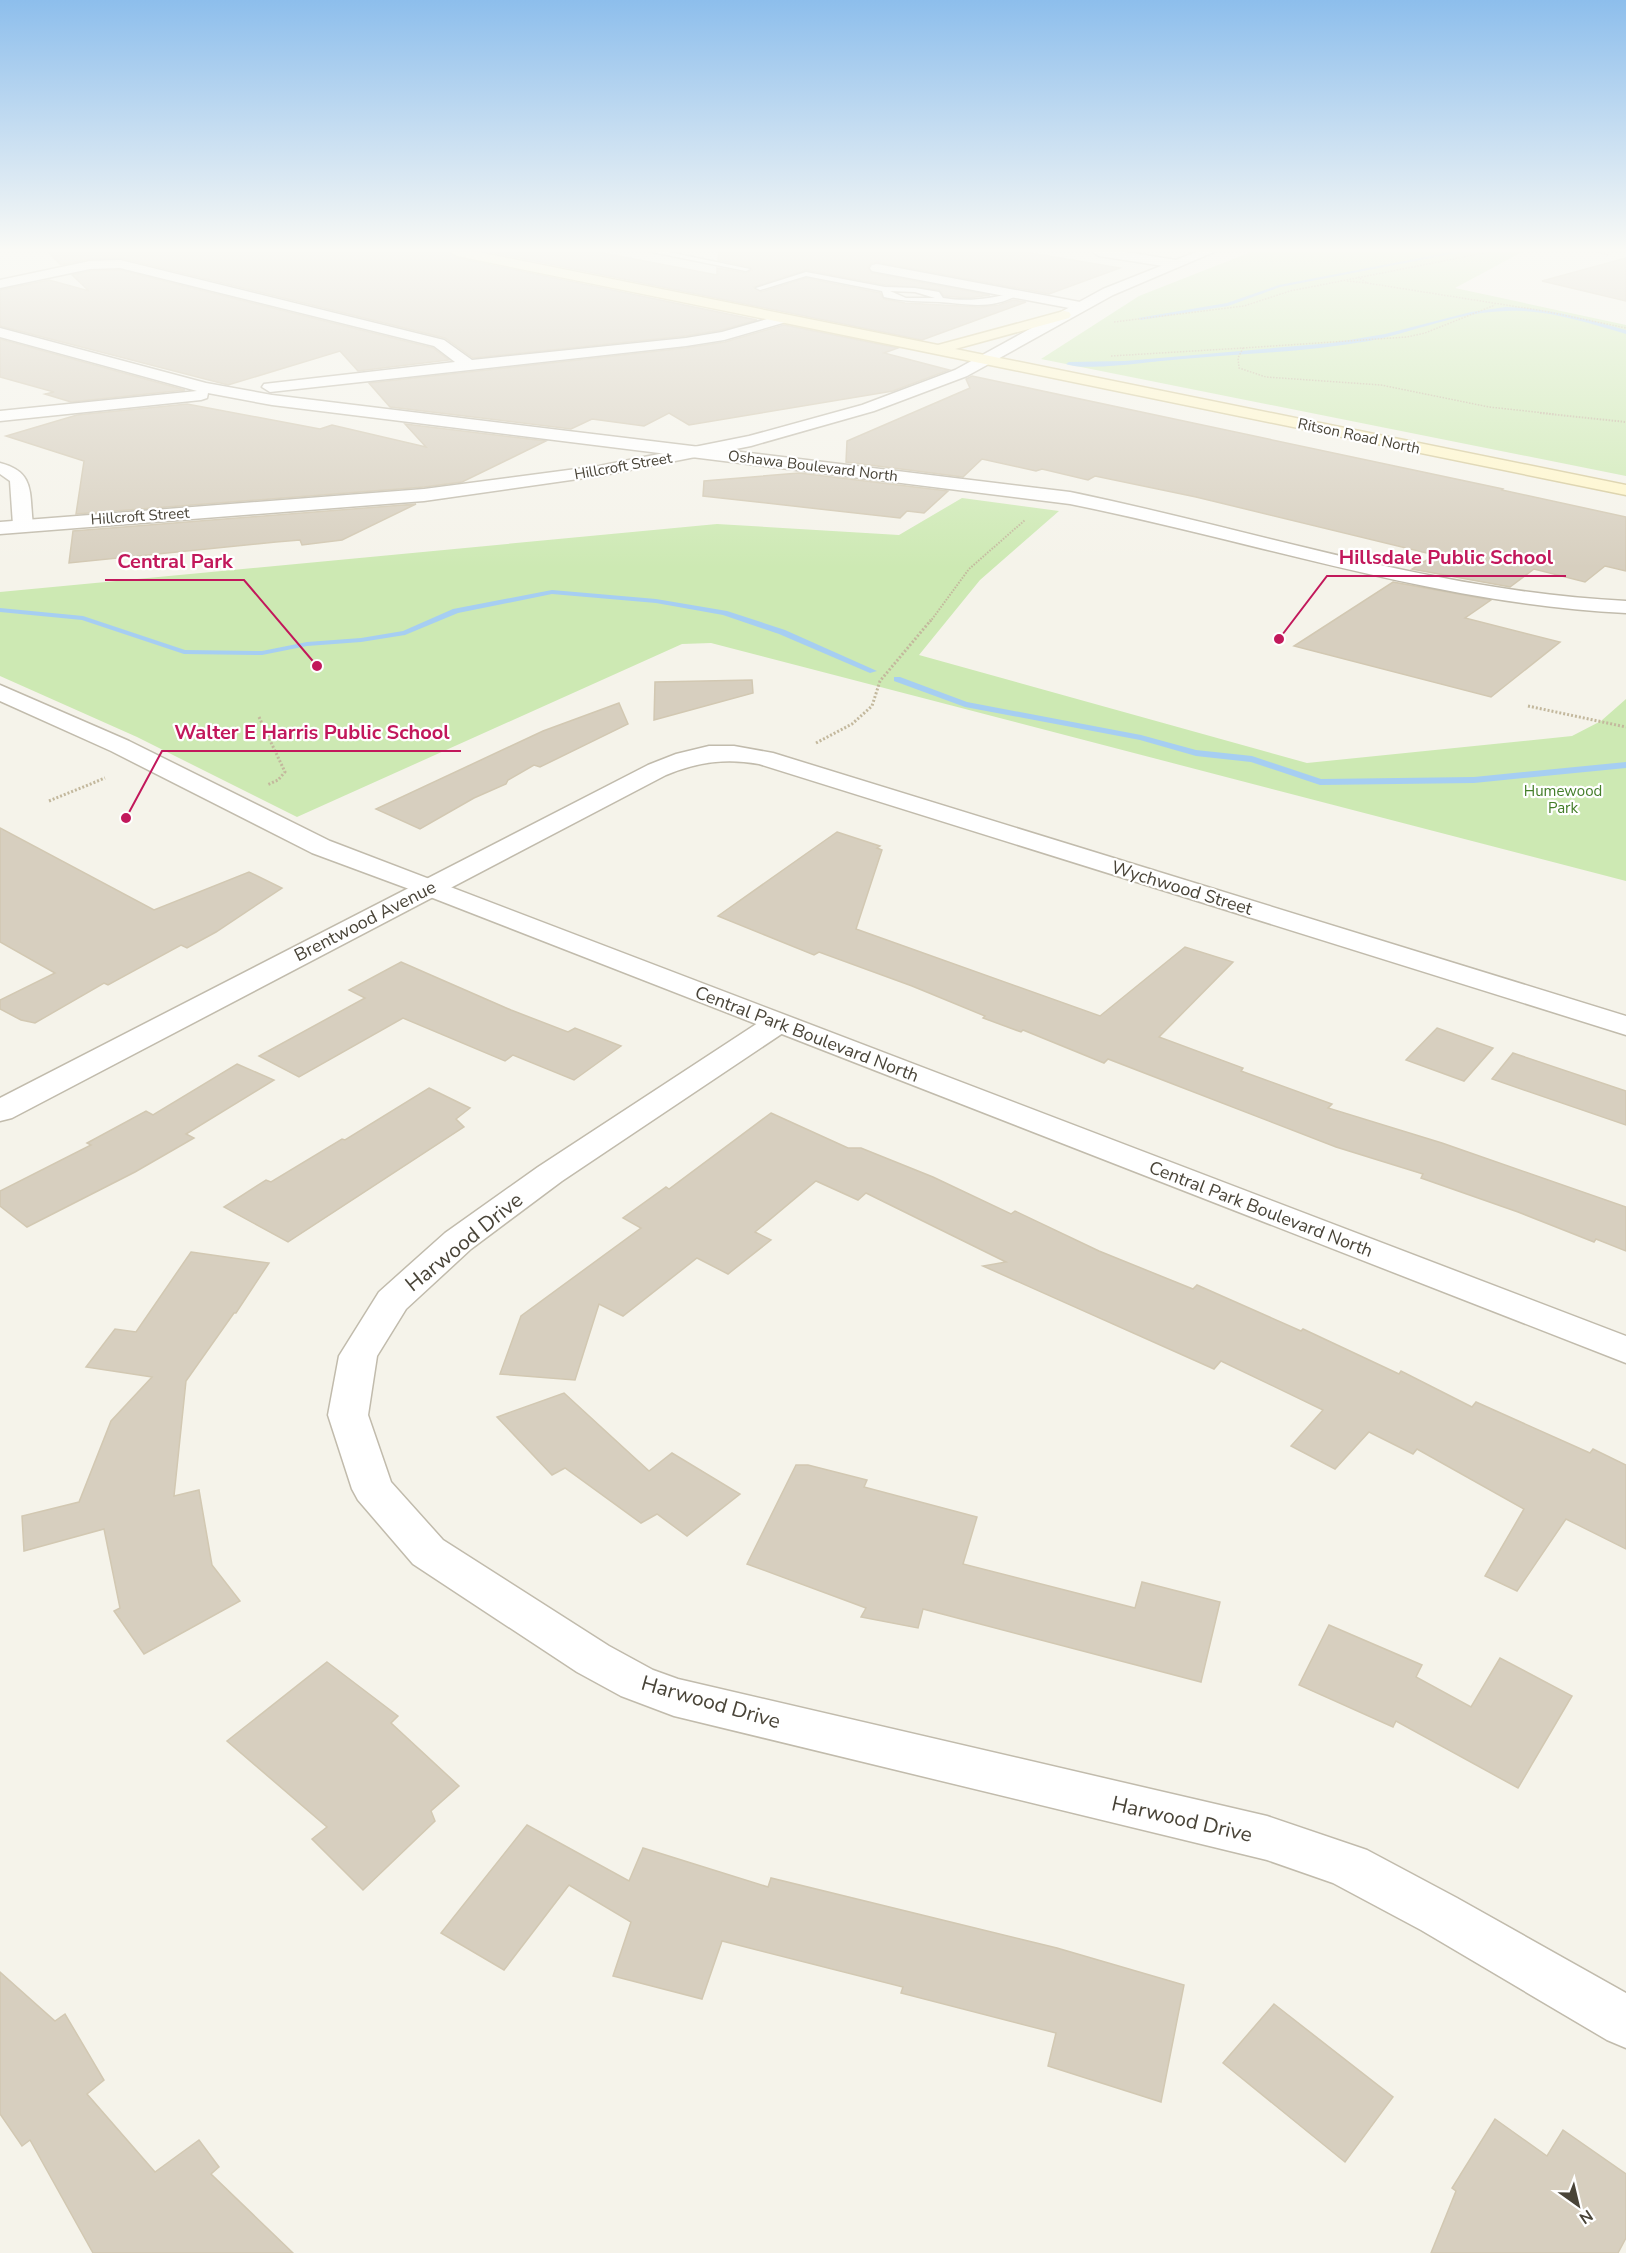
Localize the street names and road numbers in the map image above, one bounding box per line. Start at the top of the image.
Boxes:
street label: Ritson Road North [1296,413,1422,459]
street label: Oshawa Boulevard North [727,446,899,486]
street label: Hillcroft Street [573,447,674,484]
street label: Hillcroft Street [90,503,191,529]
street label: Wychwood Street [1109,855,1256,921]
street label: Brentwood Avenue [290,875,440,967]
street label: Central Park Boulevard North [692,980,922,1088]
street label: Central Park Boulevard North [1146,1155,1376,1263]
street label: Harwood Drive [399,1186,529,1298]
street label: Harwood Drive [638,1669,784,1735]
street label: Harwood Drive [1109,1789,1255,1849]

